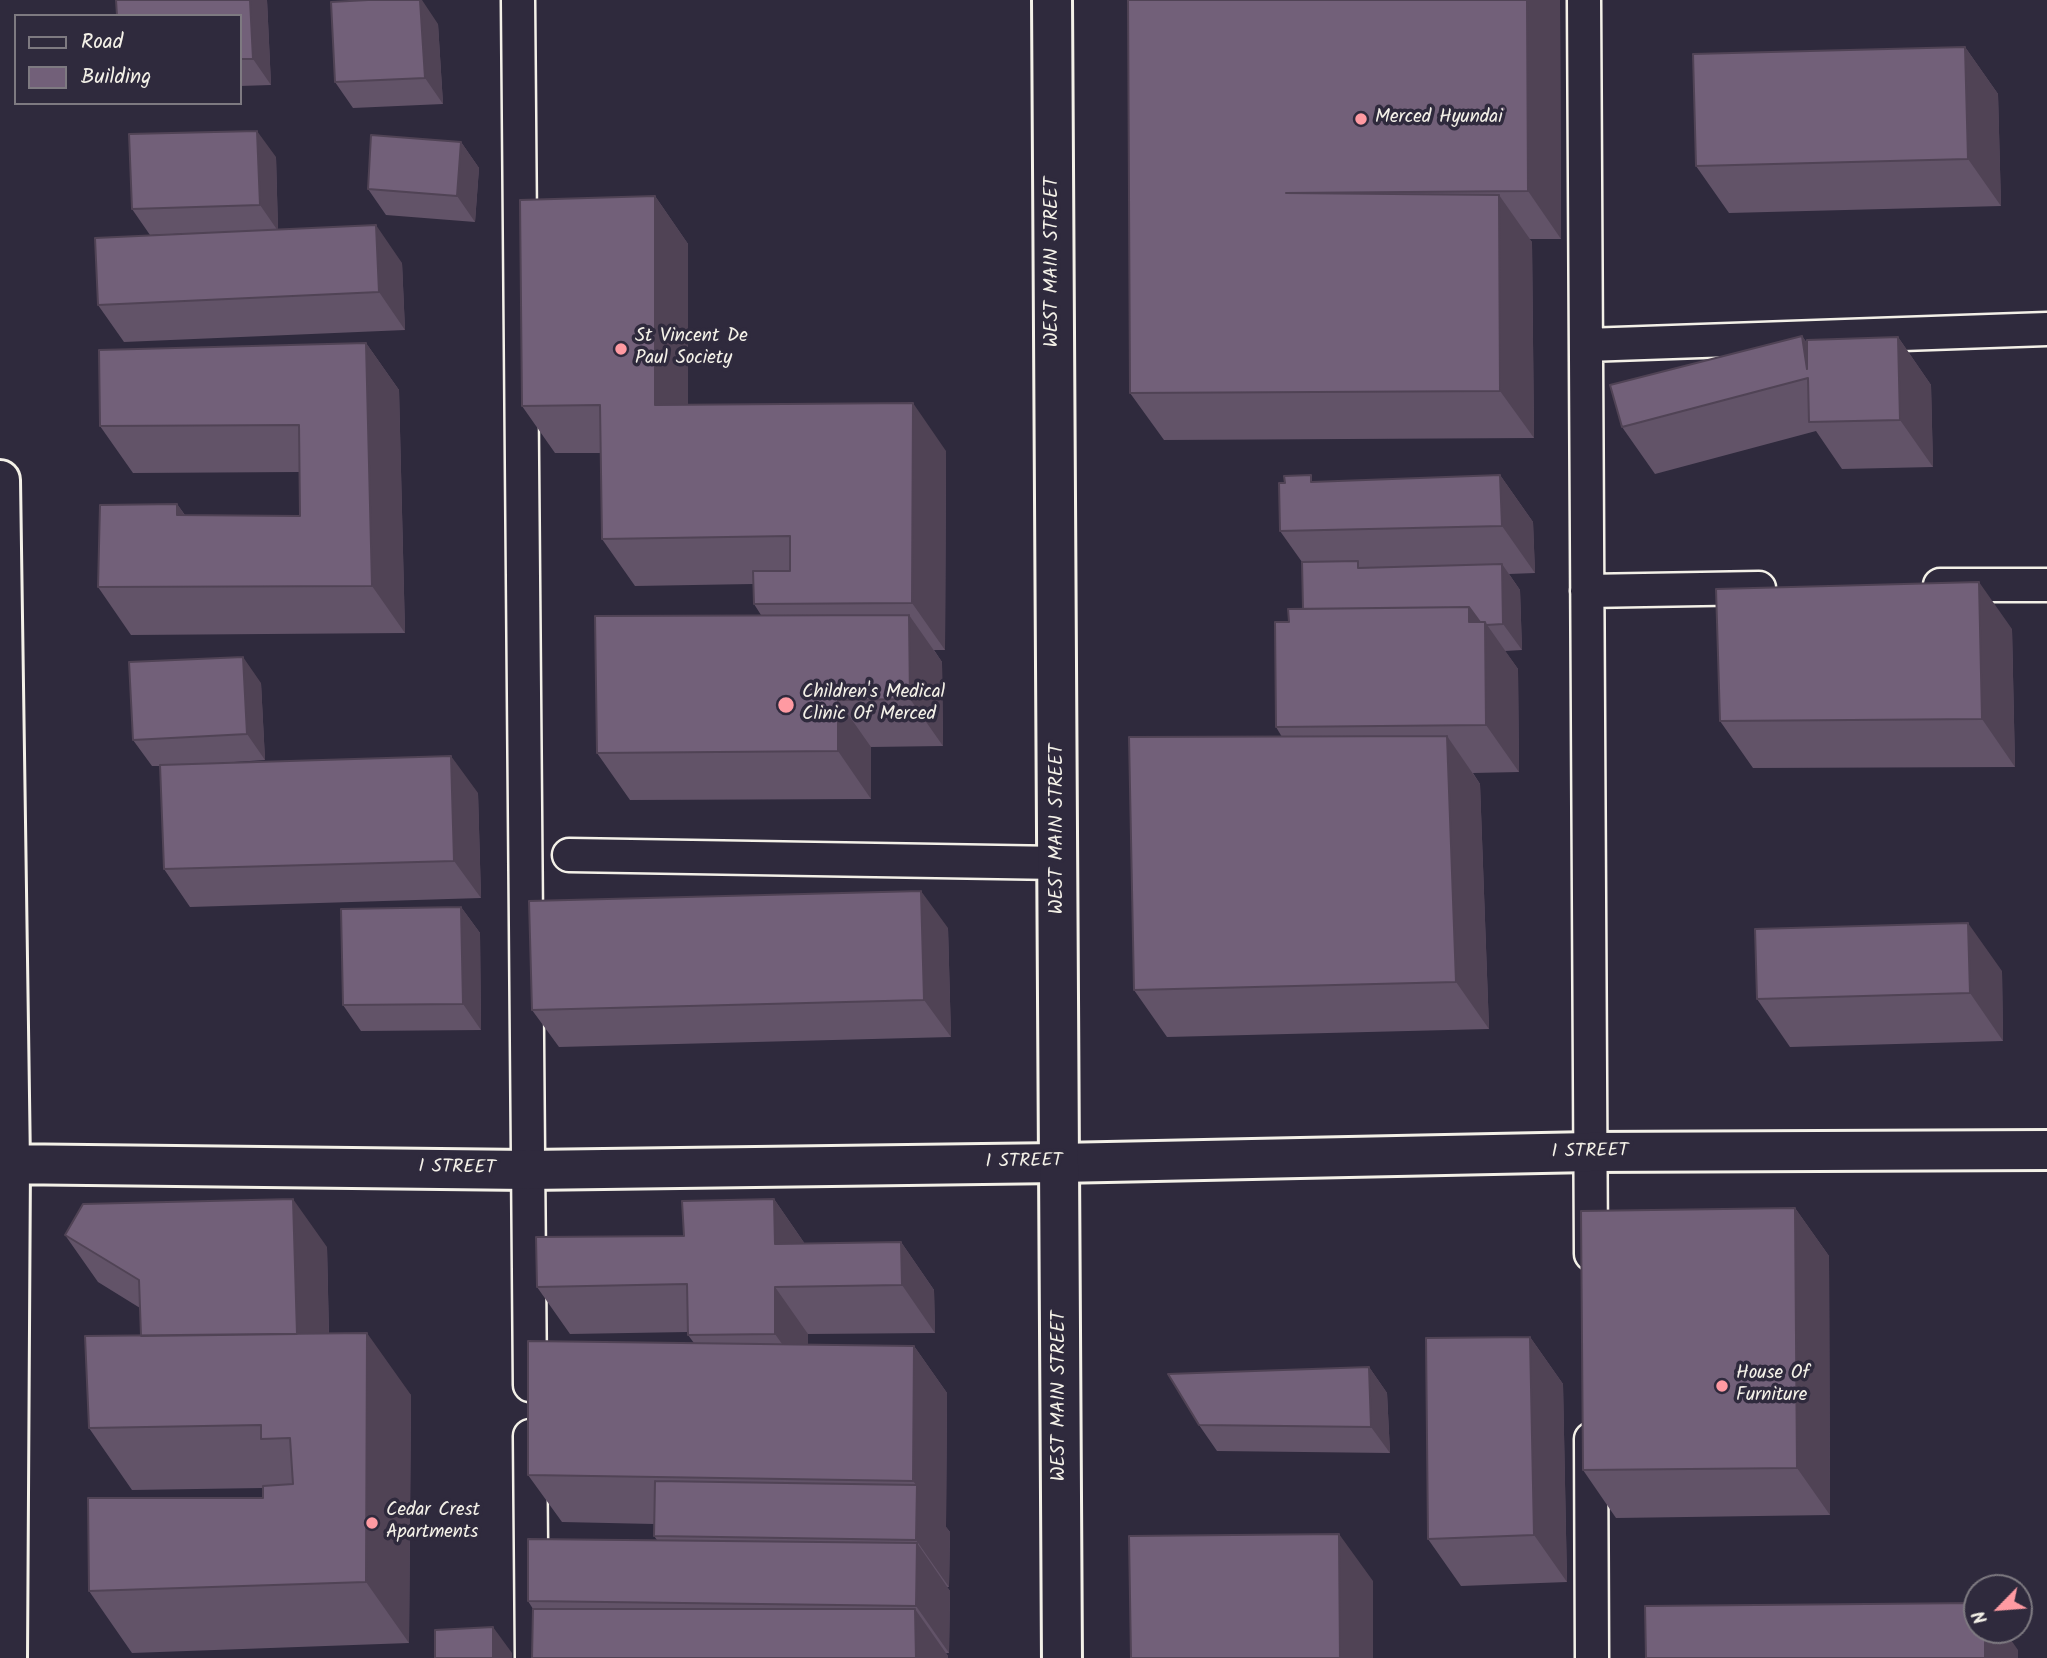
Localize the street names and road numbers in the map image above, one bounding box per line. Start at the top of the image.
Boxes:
street label: WEST MAIN STREET [1043,177,1065,347]
street label: WEST MAIN STREET [1048,744,1070,914]
street label: I STREET [1551,1141,1629,1165]
street label: I STREET [985,1151,1063,1175]
street label: I STREET [418,1157,496,1181]
street label: WEST MAIN STREET [1050,1311,1072,1481]

